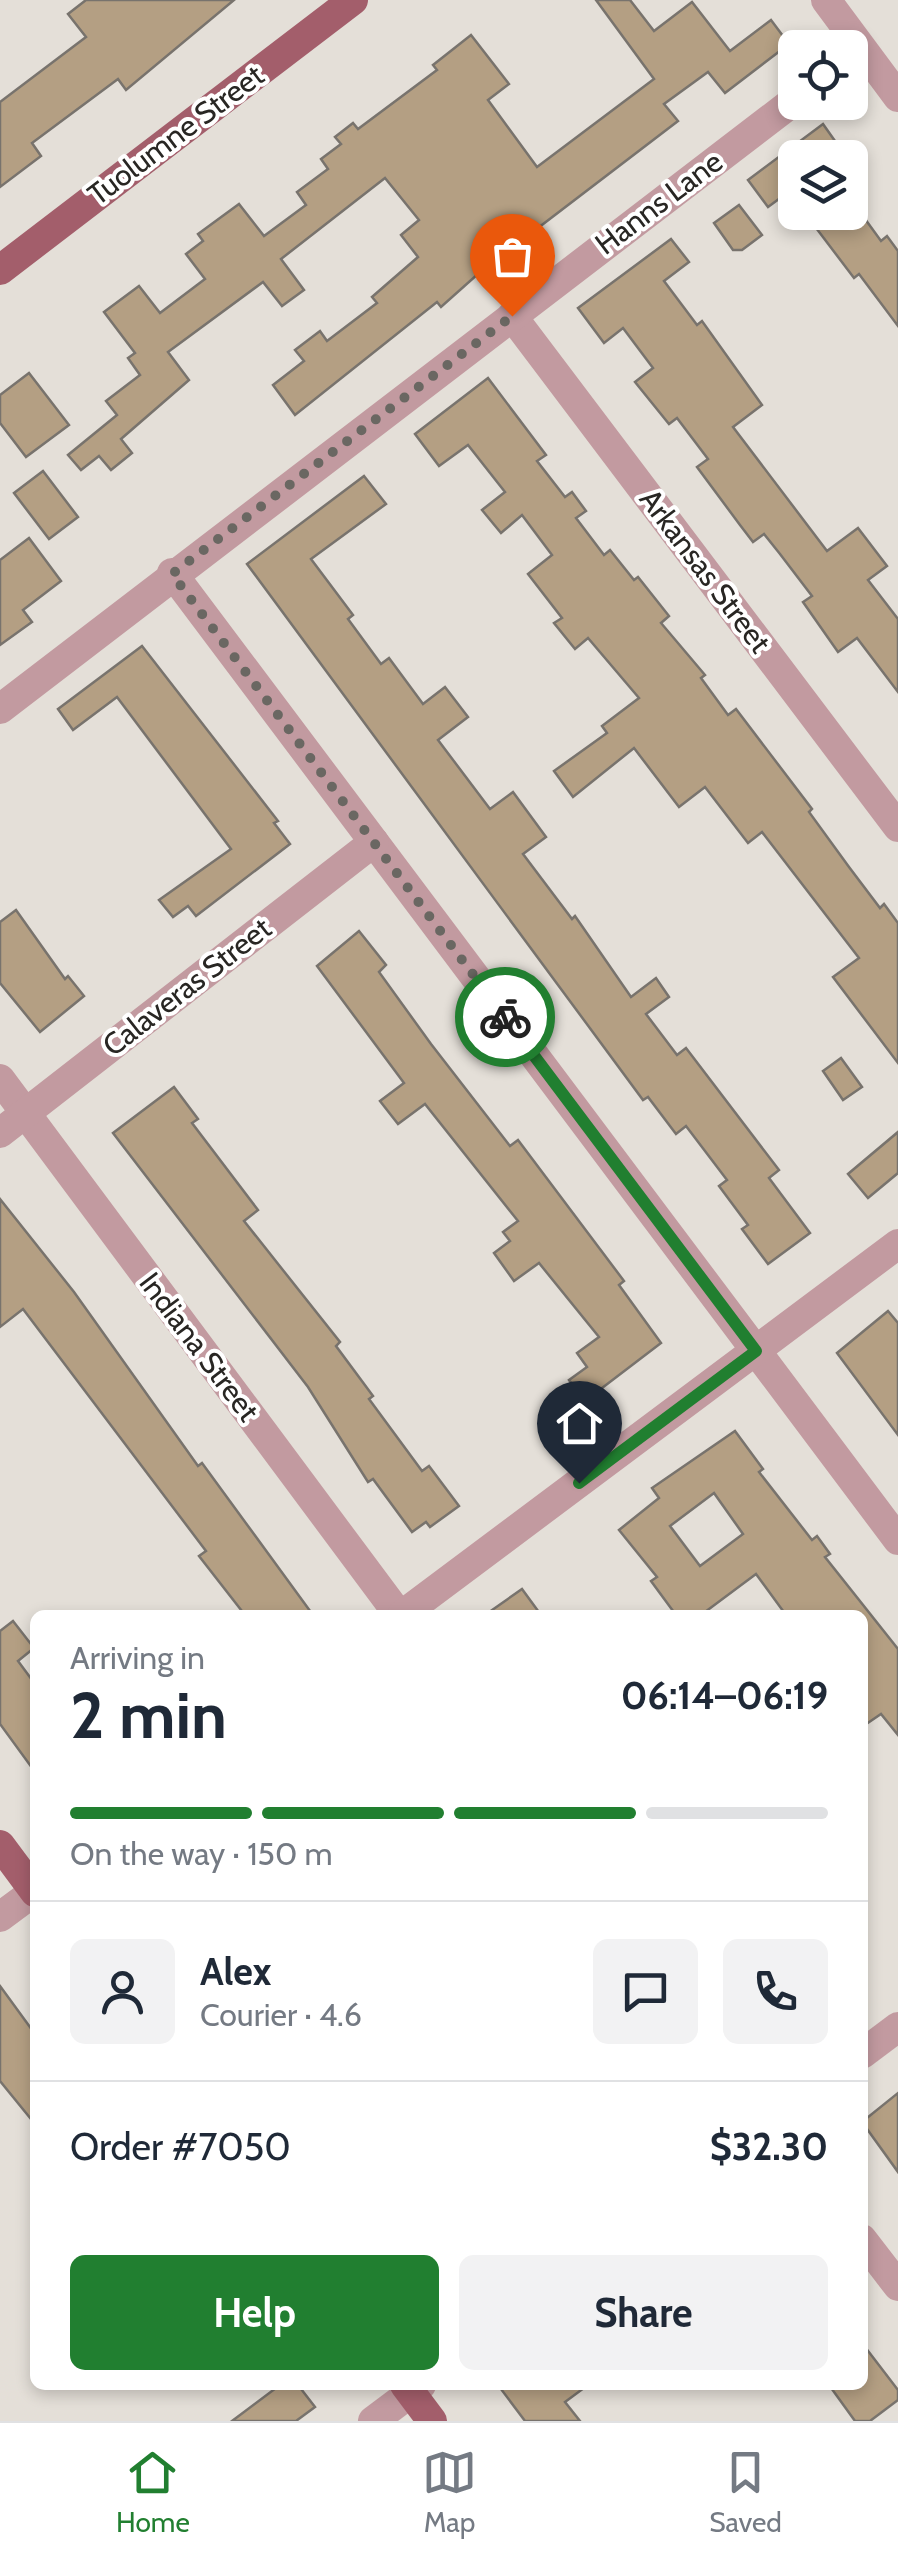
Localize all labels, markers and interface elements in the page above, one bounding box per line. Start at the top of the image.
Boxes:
map controls [778,30,868,230]
button: locate [778,30,868,120]
street label: Tuolumne Street [80,56,271,213]
button: layers [778,140,868,230]
street label: Hanns Lane [588,143,730,262]
pin [470,214,555,317]
icon: bag [485,229,540,284]
street label: Arkansas Street [632,481,779,660]
street label: Calaveras Street [95,909,278,1064]
courier [455,967,555,1067]
icon: bike [478,990,533,1045]
street label: Indiana Street [131,1265,267,1428]
pin [537,1381,622,1484]
icon: home [552,1396,607,1451]
text: Arriving in [70,1638,205,1677]
text: 06:14–06:19 [621,1672,828,1719]
text: 2 min [70,1675,227,1754]
text: On the way · 150 m [70,1834,333,1873]
button: person [70,1939,175,2044]
button: chat [593,1939,698,2044]
button: phone [723,1939,828,2044]
text: Alex [200,1948,271,1995]
text: Courier · 4.6 [200,1995,362,2034]
text: Order #7050 [70,2123,291,2170]
text: $32.30 [710,2123,828,2170]
button: Help [70,2255,439,2370]
button: Share [459,2255,828,2370]
tab: Home [116,2445,190,2539]
tab: Map [422,2445,477,2539]
tab: Saved [709,2445,782,2539]

